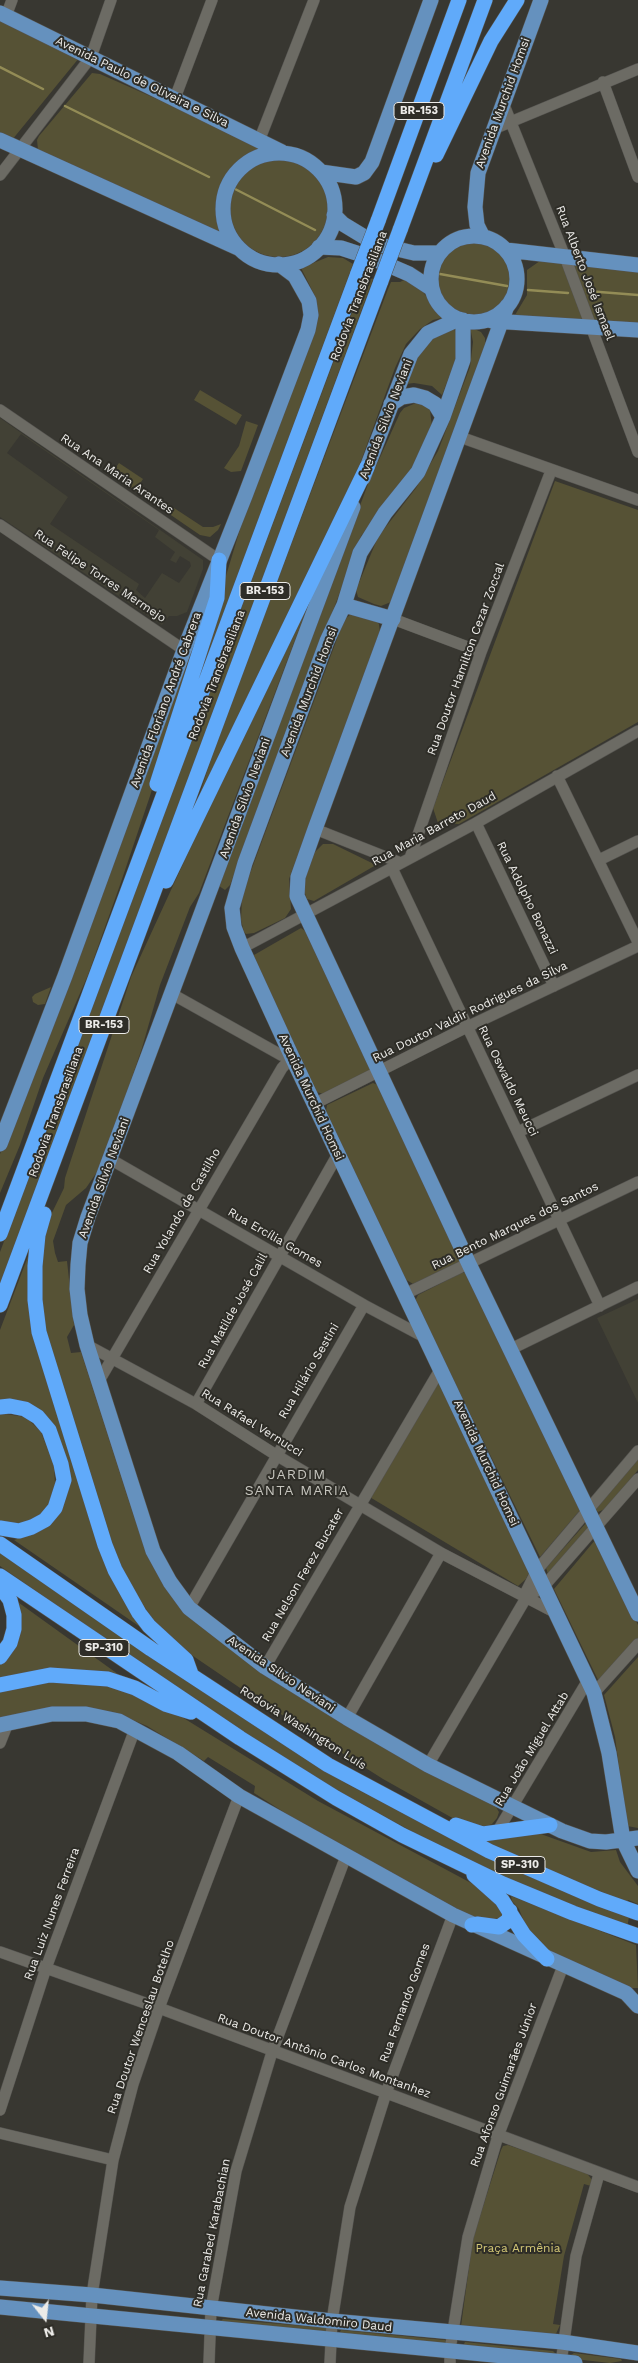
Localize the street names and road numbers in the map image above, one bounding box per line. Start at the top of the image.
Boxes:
street label: Avenida Paulo de Oliveira e Silva [53,34,231,130]
street label: Avenida Murchid Homsi [473,36,533,170]
road number: BR-153 [394,102,444,120]
street label: Rua Alberto José Ismael [553,204,617,342]
street label: Rodovia Transbrasiliana [328,229,390,363]
street label: Avenida Sílvio Neviani [357,357,415,481]
street label: Rua Ana Maria Arantes [58,431,176,517]
street label: Rua Felipe Torres Mermejo [31,526,169,626]
street label: Rua Doutor Hamilton Cezar Zoccal [424,561,508,757]
road number: BR-153 [240,582,290,600]
street label: Rodovia Transbrasiliana [186,608,248,742]
street label: Avenida Floriano André Cabrera [127,610,205,790]
street label: Avenida Murchid Homsi [278,625,340,759]
street label: Avenida Sílvio Neviani [217,736,273,860]
street label: Rua Maria Barreto Daud [369,789,499,869]
street label: Rua Adolpho Bonazzi [493,839,561,957]
street label: Rua Doutor Valdir Rodrigues da Silva [370,958,570,1066]
road number: BR-153 [79,1016,129,1034]
street label: Rua Oswaldo Meucci [475,1023,541,1139]
street label: Avenida Murchid Homsi [275,1032,347,1162]
street label: Rodovia Transbrasiliana [26,1045,86,1179]
street label: Avenida Sílvio Neviani [76,1116,132,1240]
street label: Rua Yolando de Castilho [140,1146,224,1276]
street label: Rua Bento Marques dos Santos [429,1179,601,1273]
street label: Rua Ercília Gomes [225,1205,325,1271]
street label: Rua Matilde José Calil [195,1251,271,1371]
street label: Rua Hilário Sestini [276,1321,342,1421]
street label: Rua Rafael Vernucci [198,1386,306,1460]
street label: Avenida Murchid Homsi [450,1398,522,1528]
street label: Rua Nelson Ferez Bucater [259,1506,347,1644]
street label: Avenida Sílvio Neviani [224,1633,338,1715]
road number: SP-310 [79,1640,129,1656]
street label: Rodovia Washington Luís [237,1683,369,1773]
street label: Rua João Miguel Attab [492,1689,572,1809]
street label: Rua Luiz Nunes Ferreira [21,1846,83,1982]
road number: SP-310 [495,1856,545,1874]
street label: Rua Doutor Wenceslau Botelho [104,1938,178,2116]
street label: Rua Fernando Gomes [377,1942,433,2064]
street label: Rua Afonso Guimarães Júnior [468,2001,540,2169]
street label: Rua Doutor Antônio Carlos Montanhez [215,2011,433,2101]
street label: Rua Garabed Karabachian [191,2157,233,2309]
street label: Avenida Waldomiro Daud [245,2305,393,2335]

